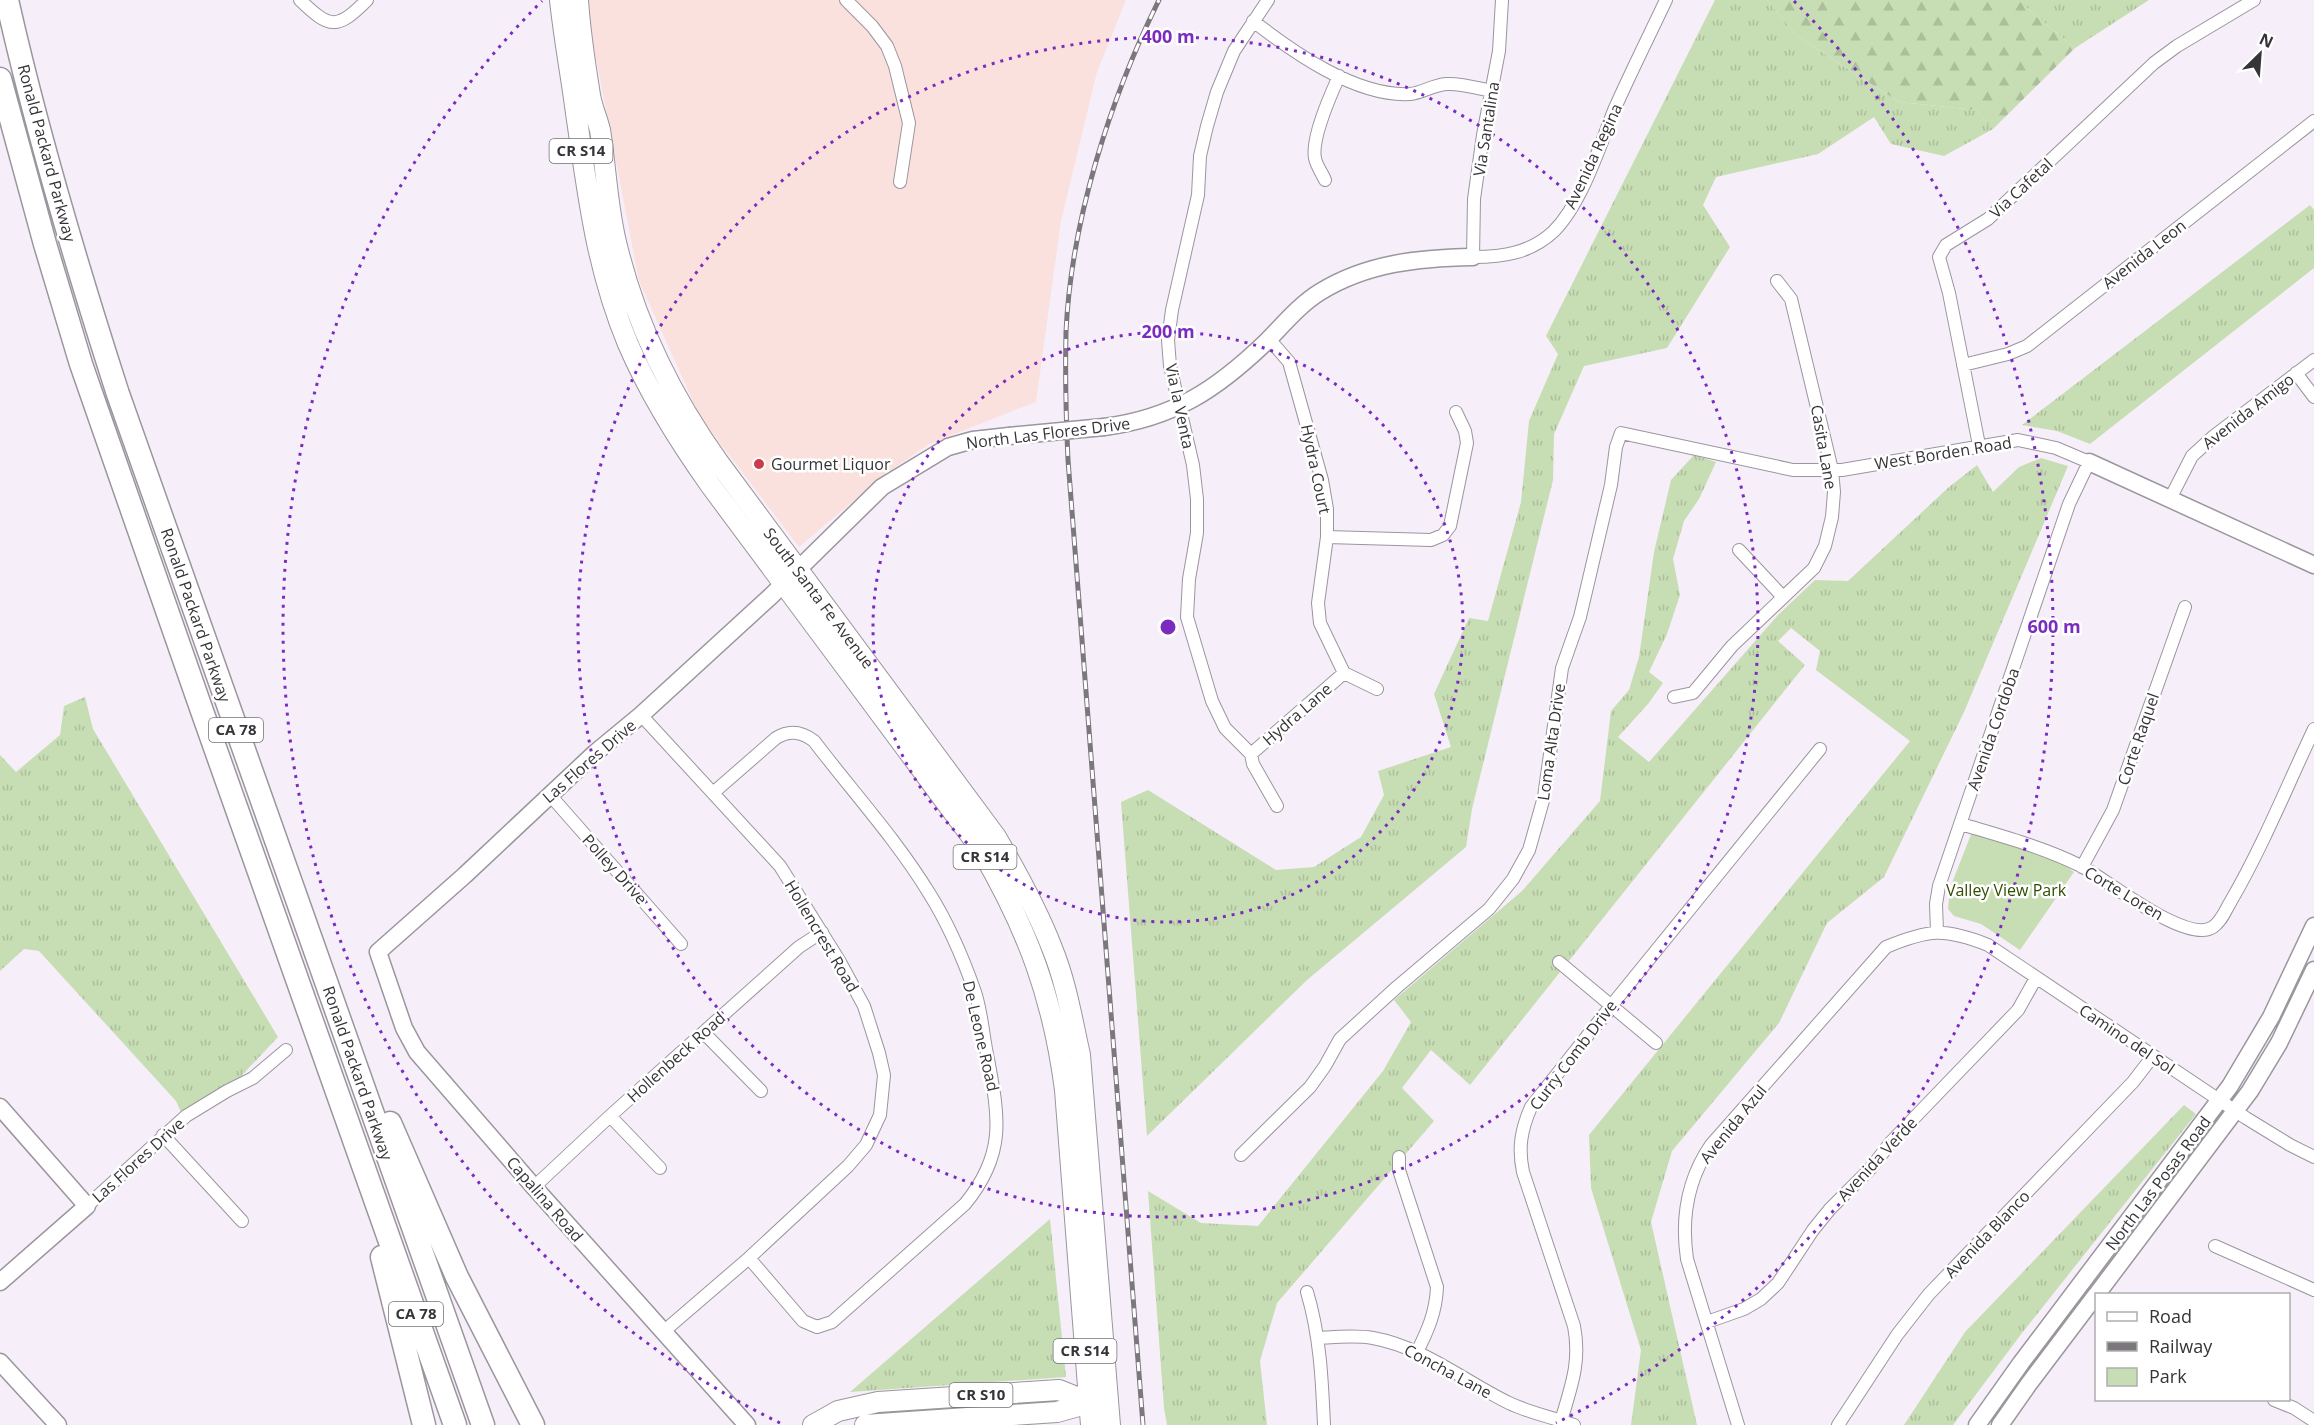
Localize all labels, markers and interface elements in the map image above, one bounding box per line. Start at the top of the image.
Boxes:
text: 400 m [1141,24,1195,48]
north arrow [2230,24,2290,84]
text: N [2256,28,2277,53]
street label: Ronald Packard Parkway [13,62,82,245]
street label: Via Santalina [1468,80,1504,178]
street label: Avenida Regina [1559,100,1627,212]
road number: CR S14 [550,139,612,163]
street label: Via Cafetal [1985,153,2057,223]
street label: Avenida Leon [2098,214,2190,294]
text: 200 m [1141,319,1195,343]
street label: Via la Venta [1160,361,1200,451]
street label: Avenida Amigo [2197,368,2299,454]
street label: Casita Lane [1806,403,1842,491]
street label: North Las Flores Drive [965,412,1131,454]
street label: Hydra Court [1296,422,1336,516]
street label: West Borden Road [1873,431,2013,475]
place label: Gourmet Liquor [771,453,891,475]
marker: Gourmet Liquor [752,457,766,471]
street label: South Santa Fe Avenue [759,523,879,673]
street label: Ronald Packard Parkway [156,525,236,706]
text: 600 m [2027,614,2081,638]
centre of rings [1158,617,1178,637]
street label: Avenida Cordoba [1962,665,2024,793]
street label: Hydra Lane [1258,678,1336,750]
street label: Loma Alta Drive [1532,682,1570,802]
street label: Corte Raquel [2112,690,2164,788]
street label: Las Flores Drive [537,714,641,808]
road number: CA 78 [209,718,263,742]
street label: Polley Drive [577,829,653,909]
road number: CR S14 [954,845,1016,869]
street label: Corte Loren [2080,861,2168,925]
street label: Hollencrest Road [780,876,864,996]
park label: Valley View Park [1946,879,2067,901]
street label: De Leone Road [958,979,1004,1093]
street label: Ronald Packard Parkway [318,983,398,1164]
street label: Curry Comb Drive [1524,995,1622,1115]
street label: Camino del Sol [2075,999,2179,1079]
street label: Hollenbeck Road [622,1007,730,1107]
street label: Avenida Azul [1694,1080,1772,1168]
street label: North Las Posas Road [2100,1111,2216,1255]
street label: Avenida Verde [1832,1112,1922,1206]
street label: Las Flores Drive [87,1113,189,1207]
street label: Capalina Road [502,1151,588,1247]
street label: Avenida Blanco [1939,1185,2035,1283]
legend [2095,1293,2290,1401]
road number: CA 78 [389,1302,443,1326]
text: Road [2149,1304,2192,1328]
text: Railway [2149,1334,2213,1358]
road number: CR S14 [1054,1339,1116,1363]
street label: Concha Lane [1400,1339,1496,1403]
text: Park [2149,1364,2187,1388]
road number: CR S10 [950,1383,1012,1407]

